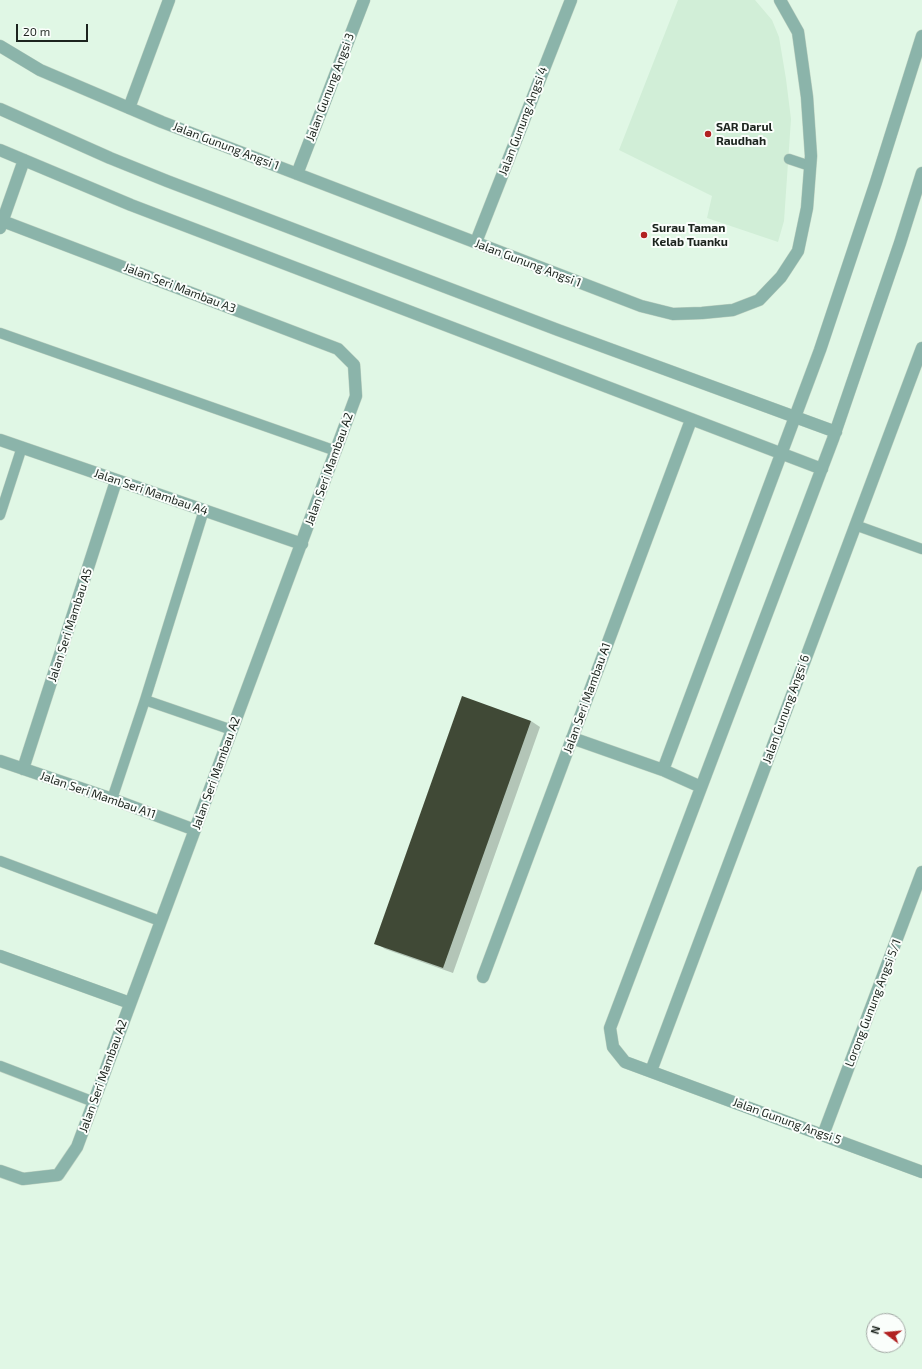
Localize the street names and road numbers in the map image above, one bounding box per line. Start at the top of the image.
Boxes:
street label: Jalan Gunung Angsi 3 [303,31,357,143]
street label: Jalan Gunung Angsi 4 [496,65,550,177]
street label: Jalan Gunung Angsi 1 [171,119,281,173]
street label: Jalan Gunung Angsi 1 [473,236,583,290]
street label: Jalan Seri Mambau A3 [122,260,238,316]
street label: Jalan Seri Mambau A2 [302,411,356,527]
street label: Jalan Seri Mambau A4 [92,466,210,518]
street label: Jalan Seri Mambau A5 [45,566,95,684]
street label: Jalan Seri Mambau A1 [560,641,614,755]
street label: Jalan Gunung Angsi 6 [760,653,812,765]
street label: Jalan Seri Mambau A2 [189,715,243,831]
street label: Jalan Seri Mambau A11 [38,768,158,822]
street label: Lorong Gunung Angsi 5/1 [842,937,904,1069]
street label: Jalan Seri Mambau A2 [76,1018,130,1134]
street label: Jalan Gunung Angsi 5 [731,1095,843,1147]

